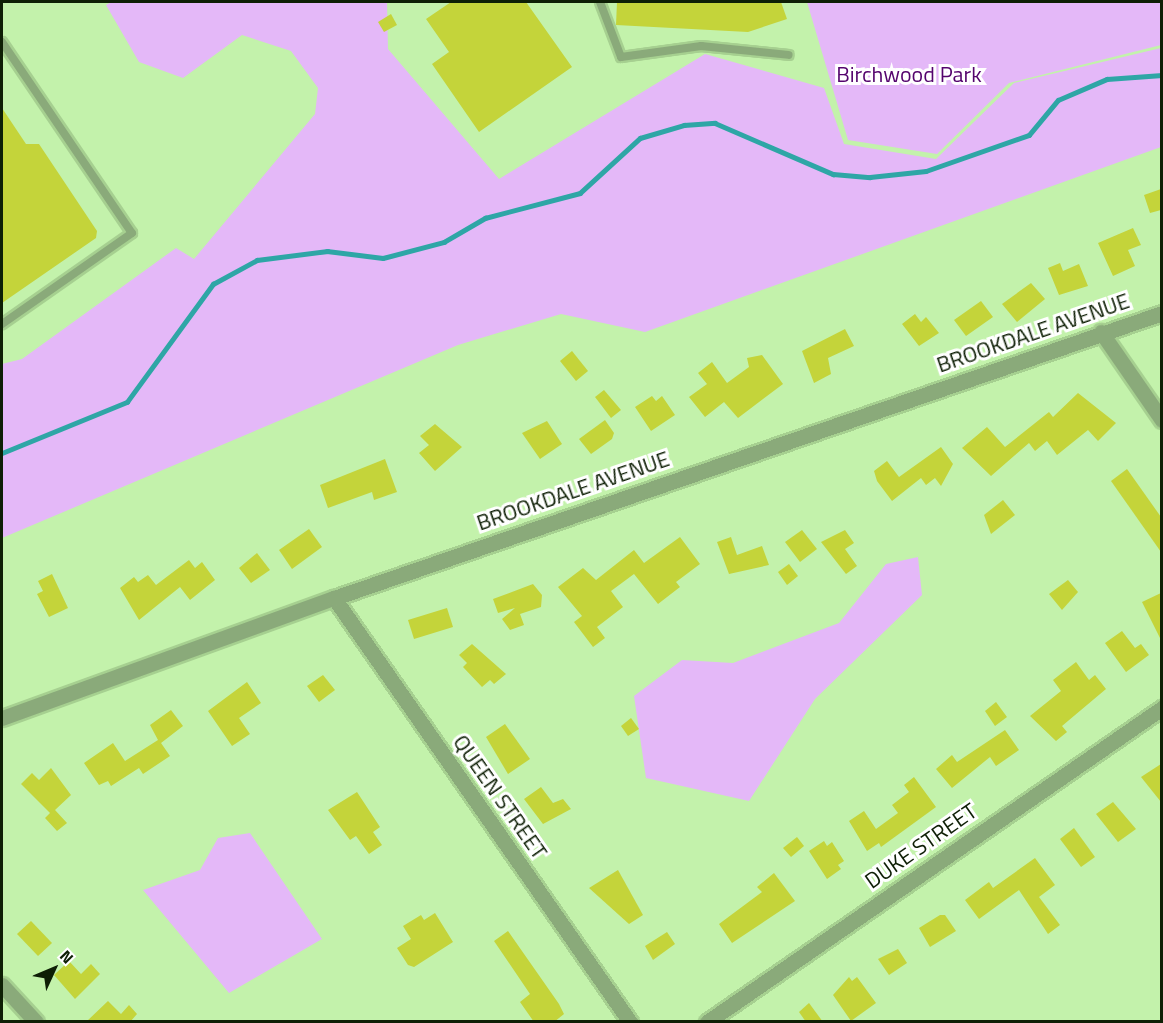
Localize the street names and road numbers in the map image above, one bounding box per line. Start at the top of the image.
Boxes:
street label: BROOKDALE AVENUE [933,288,1133,378]
street label: BROOKDALE AVENUE [473,446,673,536]
street label: QUEEN STREET [447,730,553,864]
street label: DUKE STREET [860,798,982,894]

